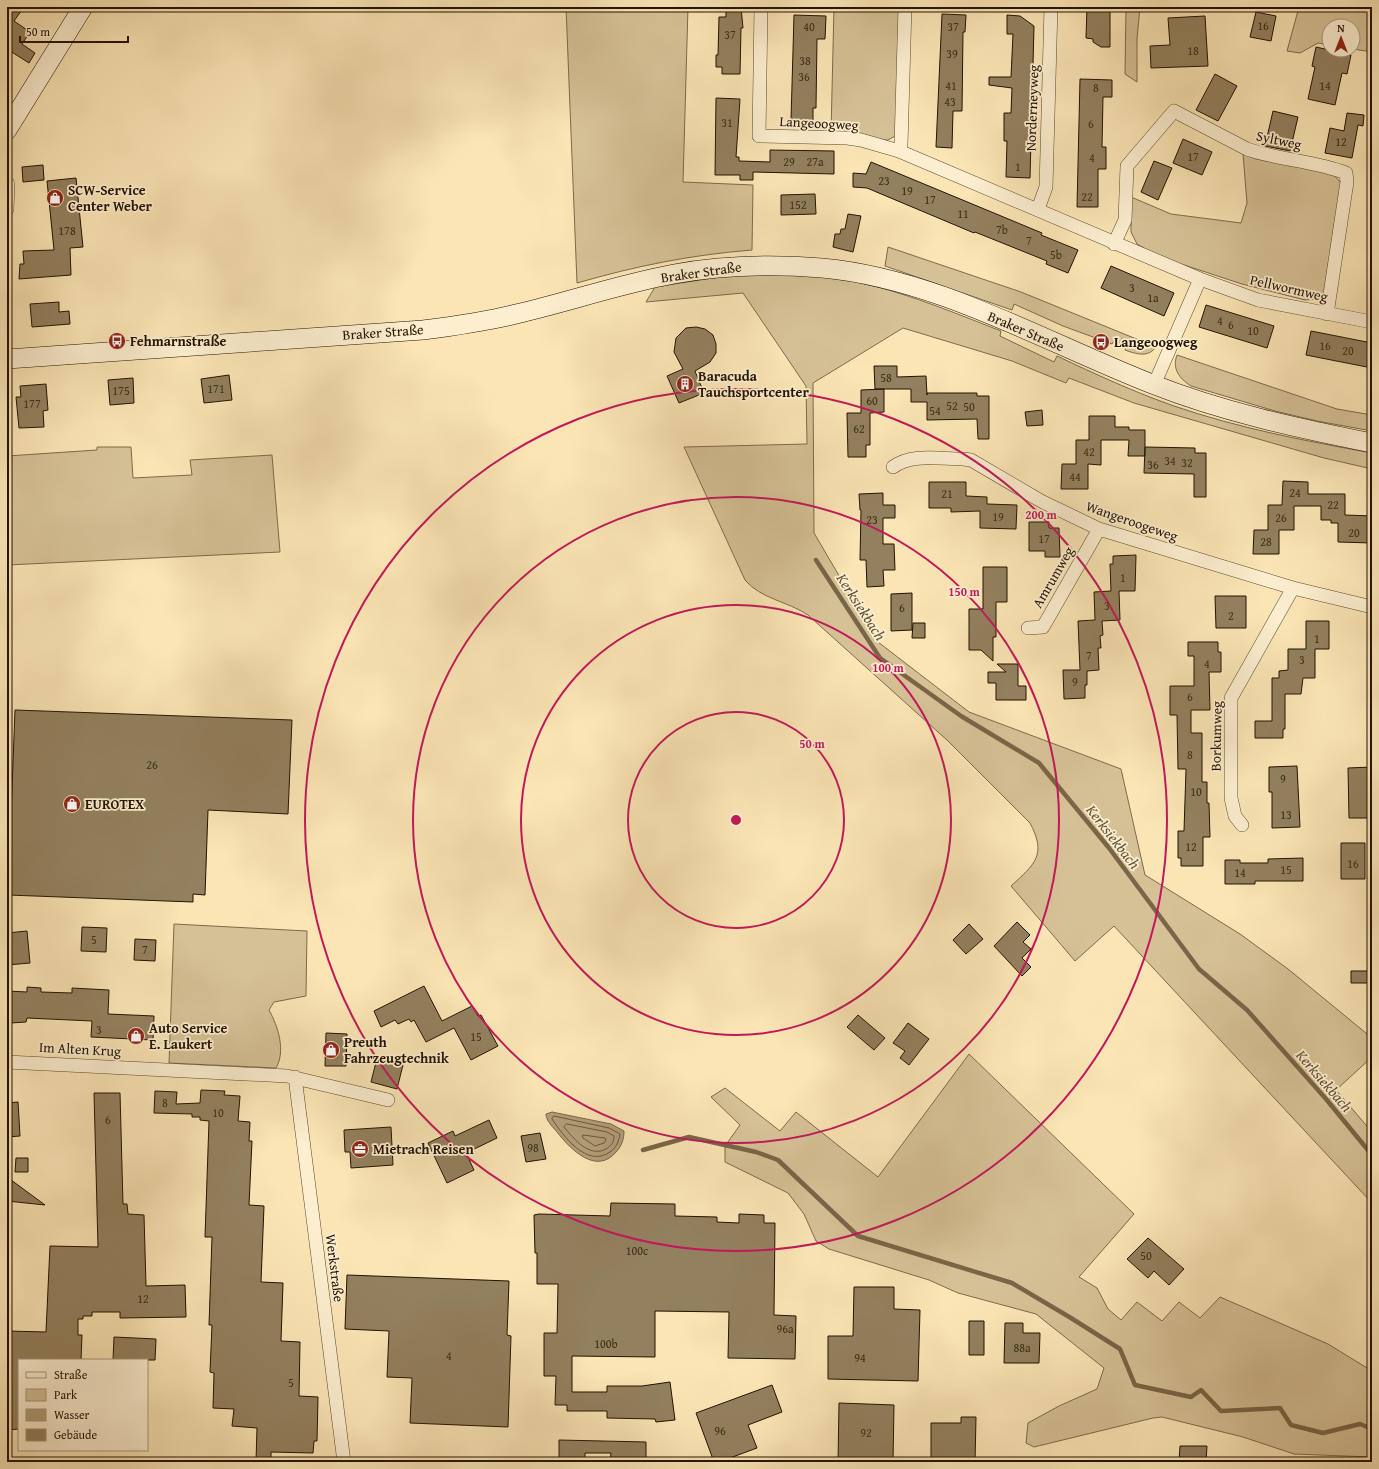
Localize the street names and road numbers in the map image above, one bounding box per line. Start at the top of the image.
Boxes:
street label: Norderneyweg [1020,64,1044,151]
street label: Langeoogweg [779,111,859,135]
street label: Syltweg [1254,125,1304,155]
street label: Braker Straße [659,256,743,288]
street label: Pellwormweg [1248,269,1330,307]
street label: Braker Straße [985,306,1068,356]
street label: Braker Straße [342,319,425,345]
street label: Wangeroogeweg [1083,496,1181,546]
street label: Amrumweg [1027,543,1079,611]
street label: Borkumweg [1205,701,1227,771]
street label: Im Alten Krug [38,1037,122,1061]
street label: Werkstraße [321,1233,349,1304]

